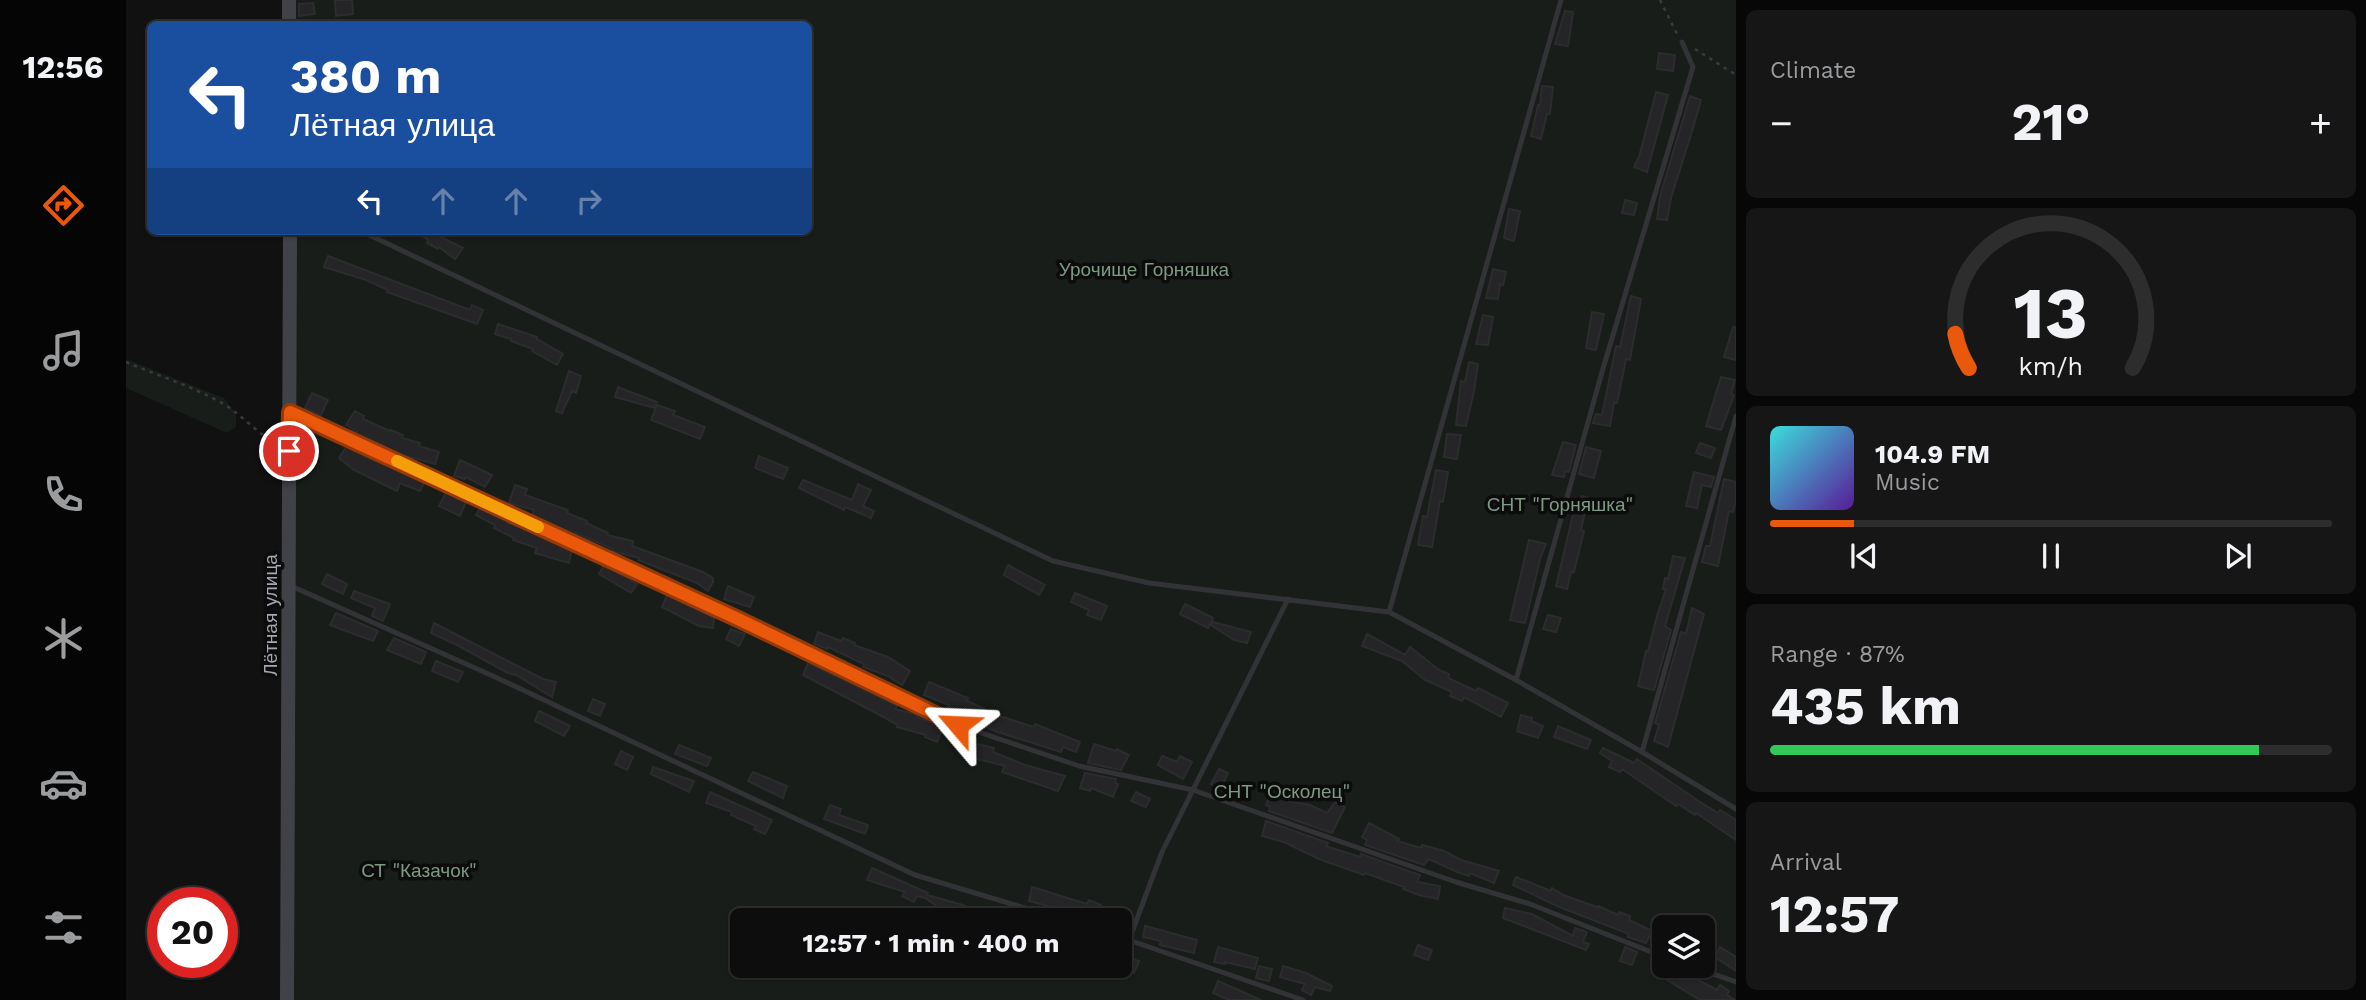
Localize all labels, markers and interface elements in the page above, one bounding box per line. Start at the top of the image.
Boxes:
text: 380 m [290,47,441,105]
text: 12:56 [23,48,103,86]
icon: left [175,49,266,140]
text: Climate [1770,57,1856,84]
text: 21° [2011,92,2091,153]
text: − [1770,101,1793,145]
text: + [2309,101,2332,145]
text: Лётная улица [290,106,495,144]
icon: directions [39,181,88,230]
icon: left [351,182,389,220]
icon: ahead [424,182,462,220]
icon: ahead [497,182,535,220]
icon: right [570,182,608,220]
park label: Урочище Горняшка [1059,258,1230,281]
text: 13 [2014,270,2088,356]
icon: music [39,326,88,375]
text: km/h [2019,352,2083,381]
pin [259,421,319,481]
icon: arrive [270,432,308,470]
text: 104.9 FM [1875,439,1990,469]
text: Music [1875,469,1940,496]
icon: phone [39,470,88,519]
park label: СНТ "Горняшка" [1487,493,1633,516]
icon: previous [1845,537,1883,575]
icon: pause [2032,537,2070,575]
icon: next [2219,537,2257,575]
street label: Лётная улица [259,554,282,676]
icon: climate [39,614,88,663]
text: Range · 87% [1770,641,1905,668]
text: 435 km [1770,676,1961,737]
position arrow [921,688,995,762]
icon: car [39,759,88,808]
park label: СНТ "Осколец" [1214,780,1350,803]
text: Arrival [1770,849,1842,876]
park label: СТ "Казачок" [361,859,477,882]
text: 12:57 [1770,884,1899,945]
speed limit sign: 20 [147,887,238,978]
icon: filters [39,903,88,952]
map controls [1652,915,1715,978]
button: layers [1652,915,1715,978]
text: 12:57 · 1 min · 400 m [803,928,1059,958]

